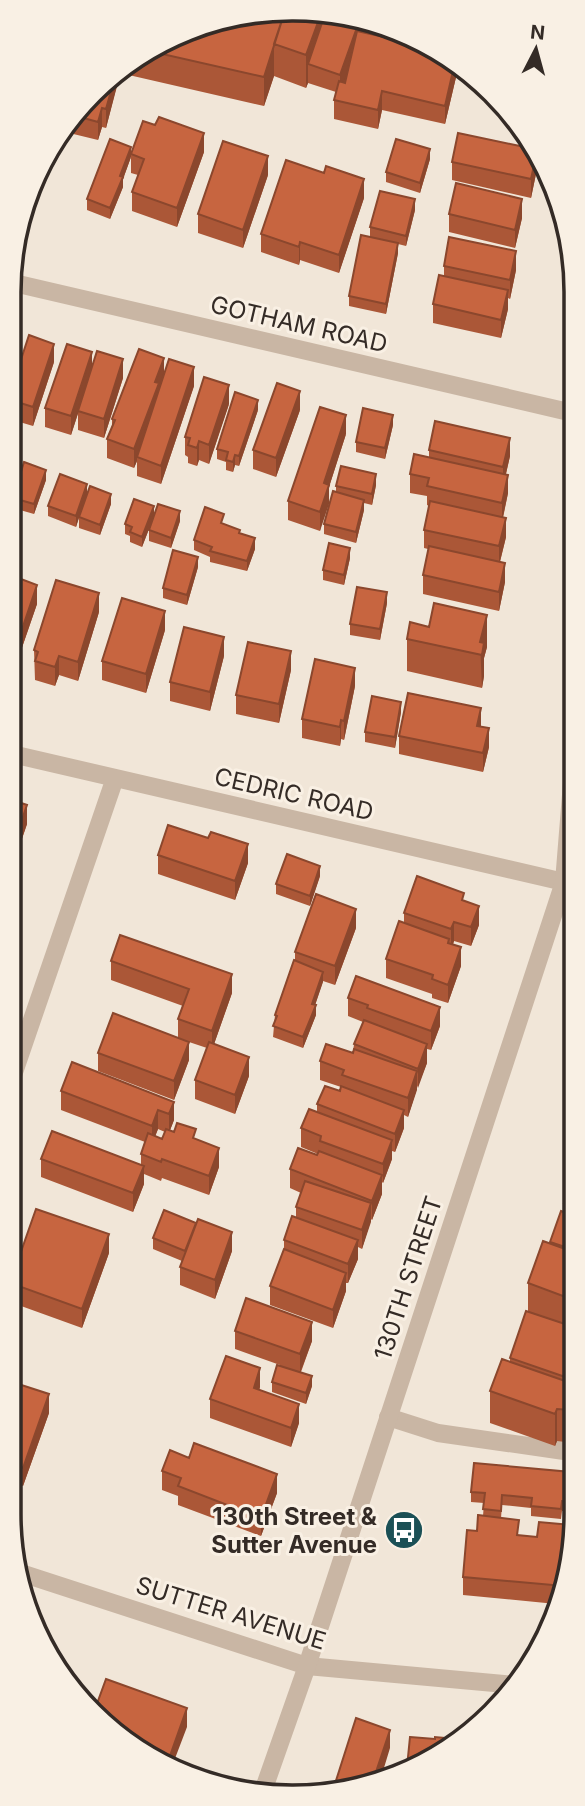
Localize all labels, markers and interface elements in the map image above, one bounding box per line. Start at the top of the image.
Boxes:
north arrow [501,14,571,84]
text: N [529,20,546,45]
street label: GOTHAM ROAD [208,290,390,358]
street label: CEDRIC ROAD [212,762,376,826]
street label: 130TH STREET [368,1192,448,1364]
place label: 130th Street & Sutter Avenue [211,1502,378,1559]
bus stop icon: 130th Street & Sutter Avenue [383,1509,425,1551]
street label: SUTTER AVENUE [132,1570,330,1656]

